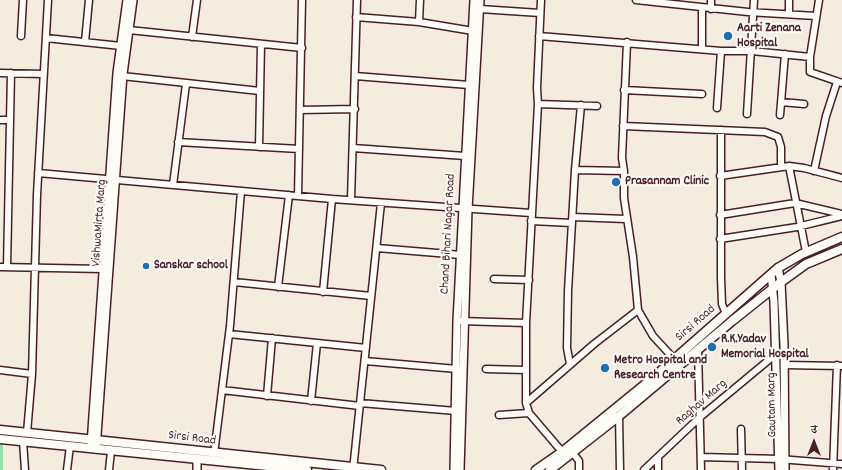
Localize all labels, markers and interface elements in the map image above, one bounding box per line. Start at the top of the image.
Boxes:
place label: Aarti Zenana Hospital [737,21,801,52]
marker: Aarti Zenana Hospital [722,30,734,42]
street label: Chand Bihari Nagar Road [438,173,460,295]
place label: Prasannam Clinic [625,174,709,190]
marker: Prasannam Clinic [610,176,622,188]
street label: VishwaMirta Marg [89,179,111,267]
place label: Sanskar school [154,258,228,274]
marker: Sanskar school [141,261,151,271]
street label: Sirsi Road [673,302,719,346]
place label: R.K.Yadav Memorial Hospital [721,332,809,363]
marker: R.K.Yadav Memorial Hospital [706,341,718,353]
place label: Metro Hospital and Research Centre [614,353,707,384]
marker: Metro Hospital and Research Centre [599,362,611,374]
street label: Gautam Marg [765,372,781,438]
street label: Raghav Marg [673,377,731,429]
north arrow [794,422,834,462]
text: उ [811,422,817,438]
street label: Sirsi Road [167,428,217,450]

